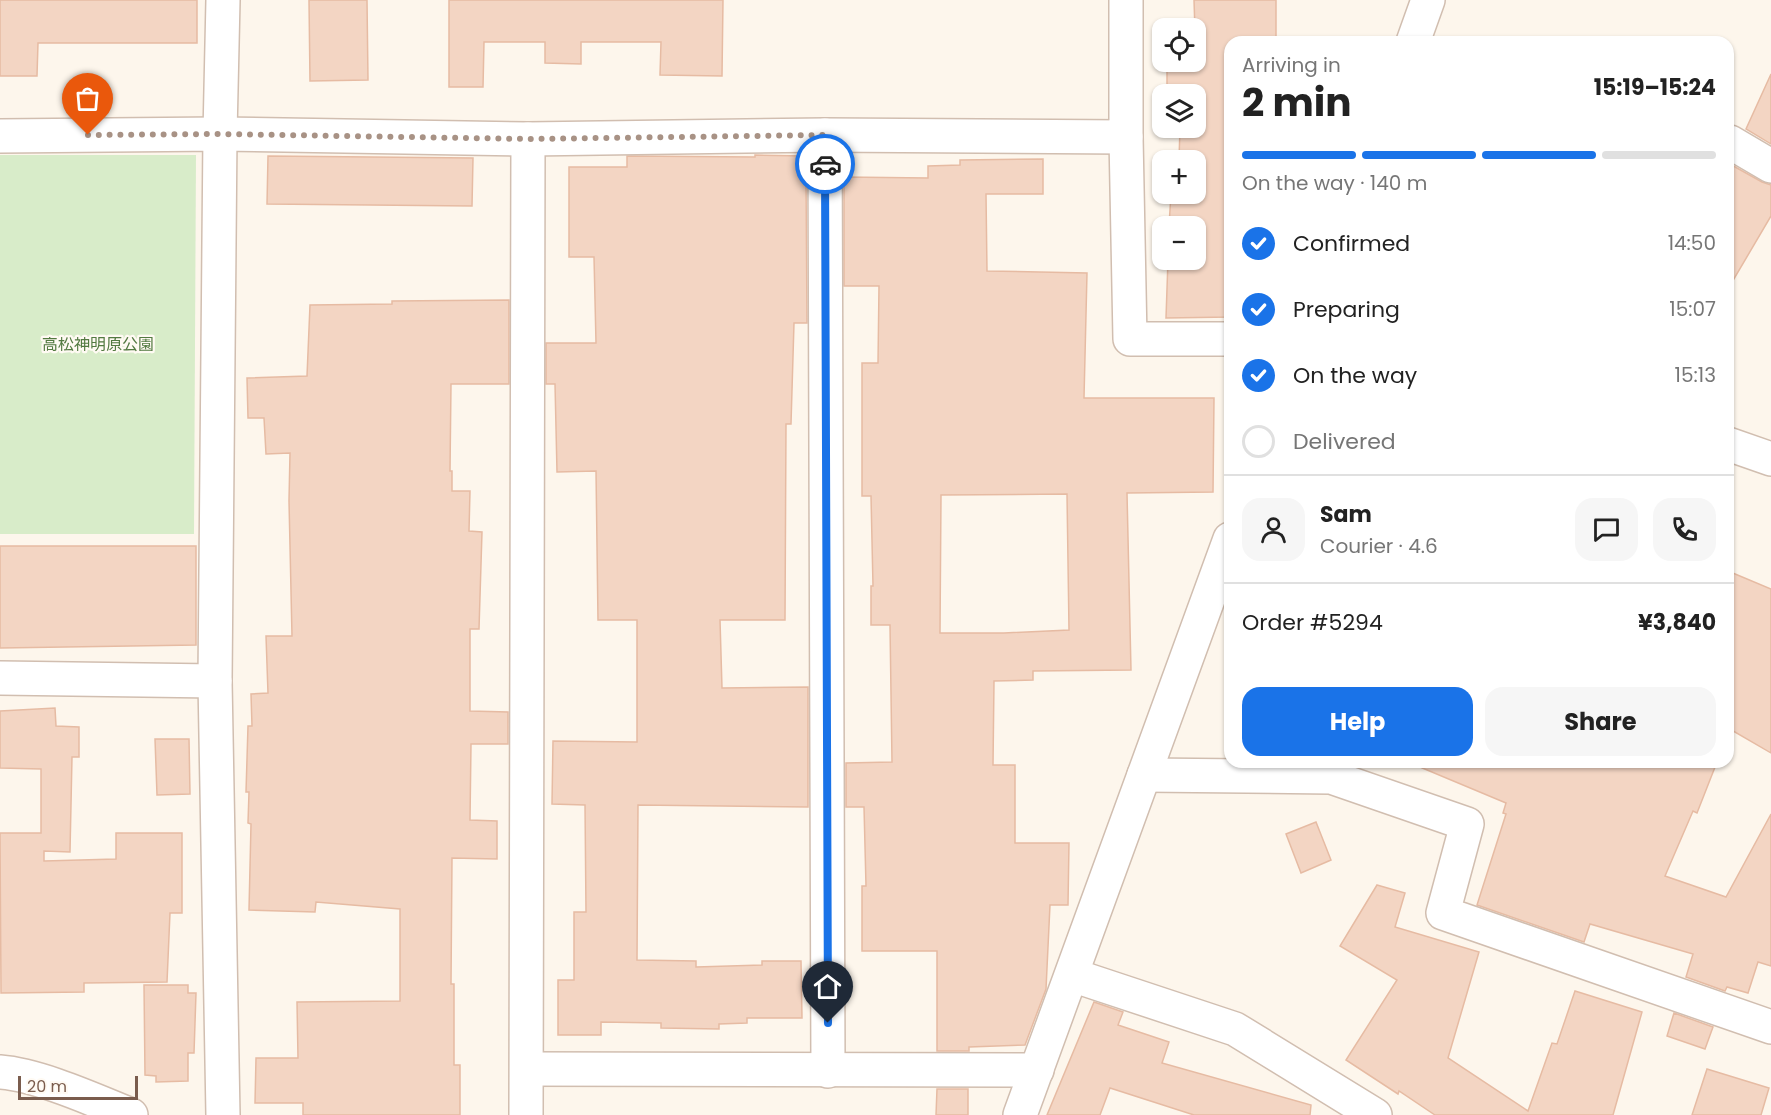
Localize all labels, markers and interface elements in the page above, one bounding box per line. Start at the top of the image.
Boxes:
map controls [1152,18,1206,270]
button: locate [1152,18,1206,72]
text: Arriving in [1242,51,1341,79]
text: 15:19–15:24 [1594,72,1716,103]
pin [62,73,113,135]
text: 2 min [1242,75,1352,130]
icon: bag [71,82,104,115]
button: layers [1152,84,1206,138]
courier [795,134,855,194]
icon: car [809,148,842,181]
button: + [1152,150,1206,204]
text: On the way · 140 m [1242,169,1427,197]
button: − [1152,216,1206,270]
icon: check [1242,227,1275,260]
text: Confirmed [1293,228,1410,259]
text: 14:50 [1668,229,1716,257]
icon: check [1242,293,1275,326]
text: Preparing [1293,294,1400,325]
text: 15:07 [1669,295,1716,323]
park label: 高松神明原公園 [42,333,154,356]
icon: check [1242,359,1275,392]
text: On the way [1293,360,1417,391]
text: 15:13 [1675,361,1716,389]
text: Delivered [1293,426,1396,457]
button: person [1242,498,1305,561]
button: chat [1575,498,1638,561]
button: phone [1653,498,1716,561]
text: Sam [1320,499,1372,530]
text: Courier · 4.6 [1320,532,1438,560]
text: Order #5294 [1242,607,1383,638]
text: ¥3,840 [1638,607,1716,638]
button: Help [1242,687,1473,756]
button: Share [1485,687,1716,756]
pin [802,961,853,1023]
icon: home [811,970,844,1003]
scale bar [18,1073,138,1100]
text: 20 m [27,1075,67,1098]

